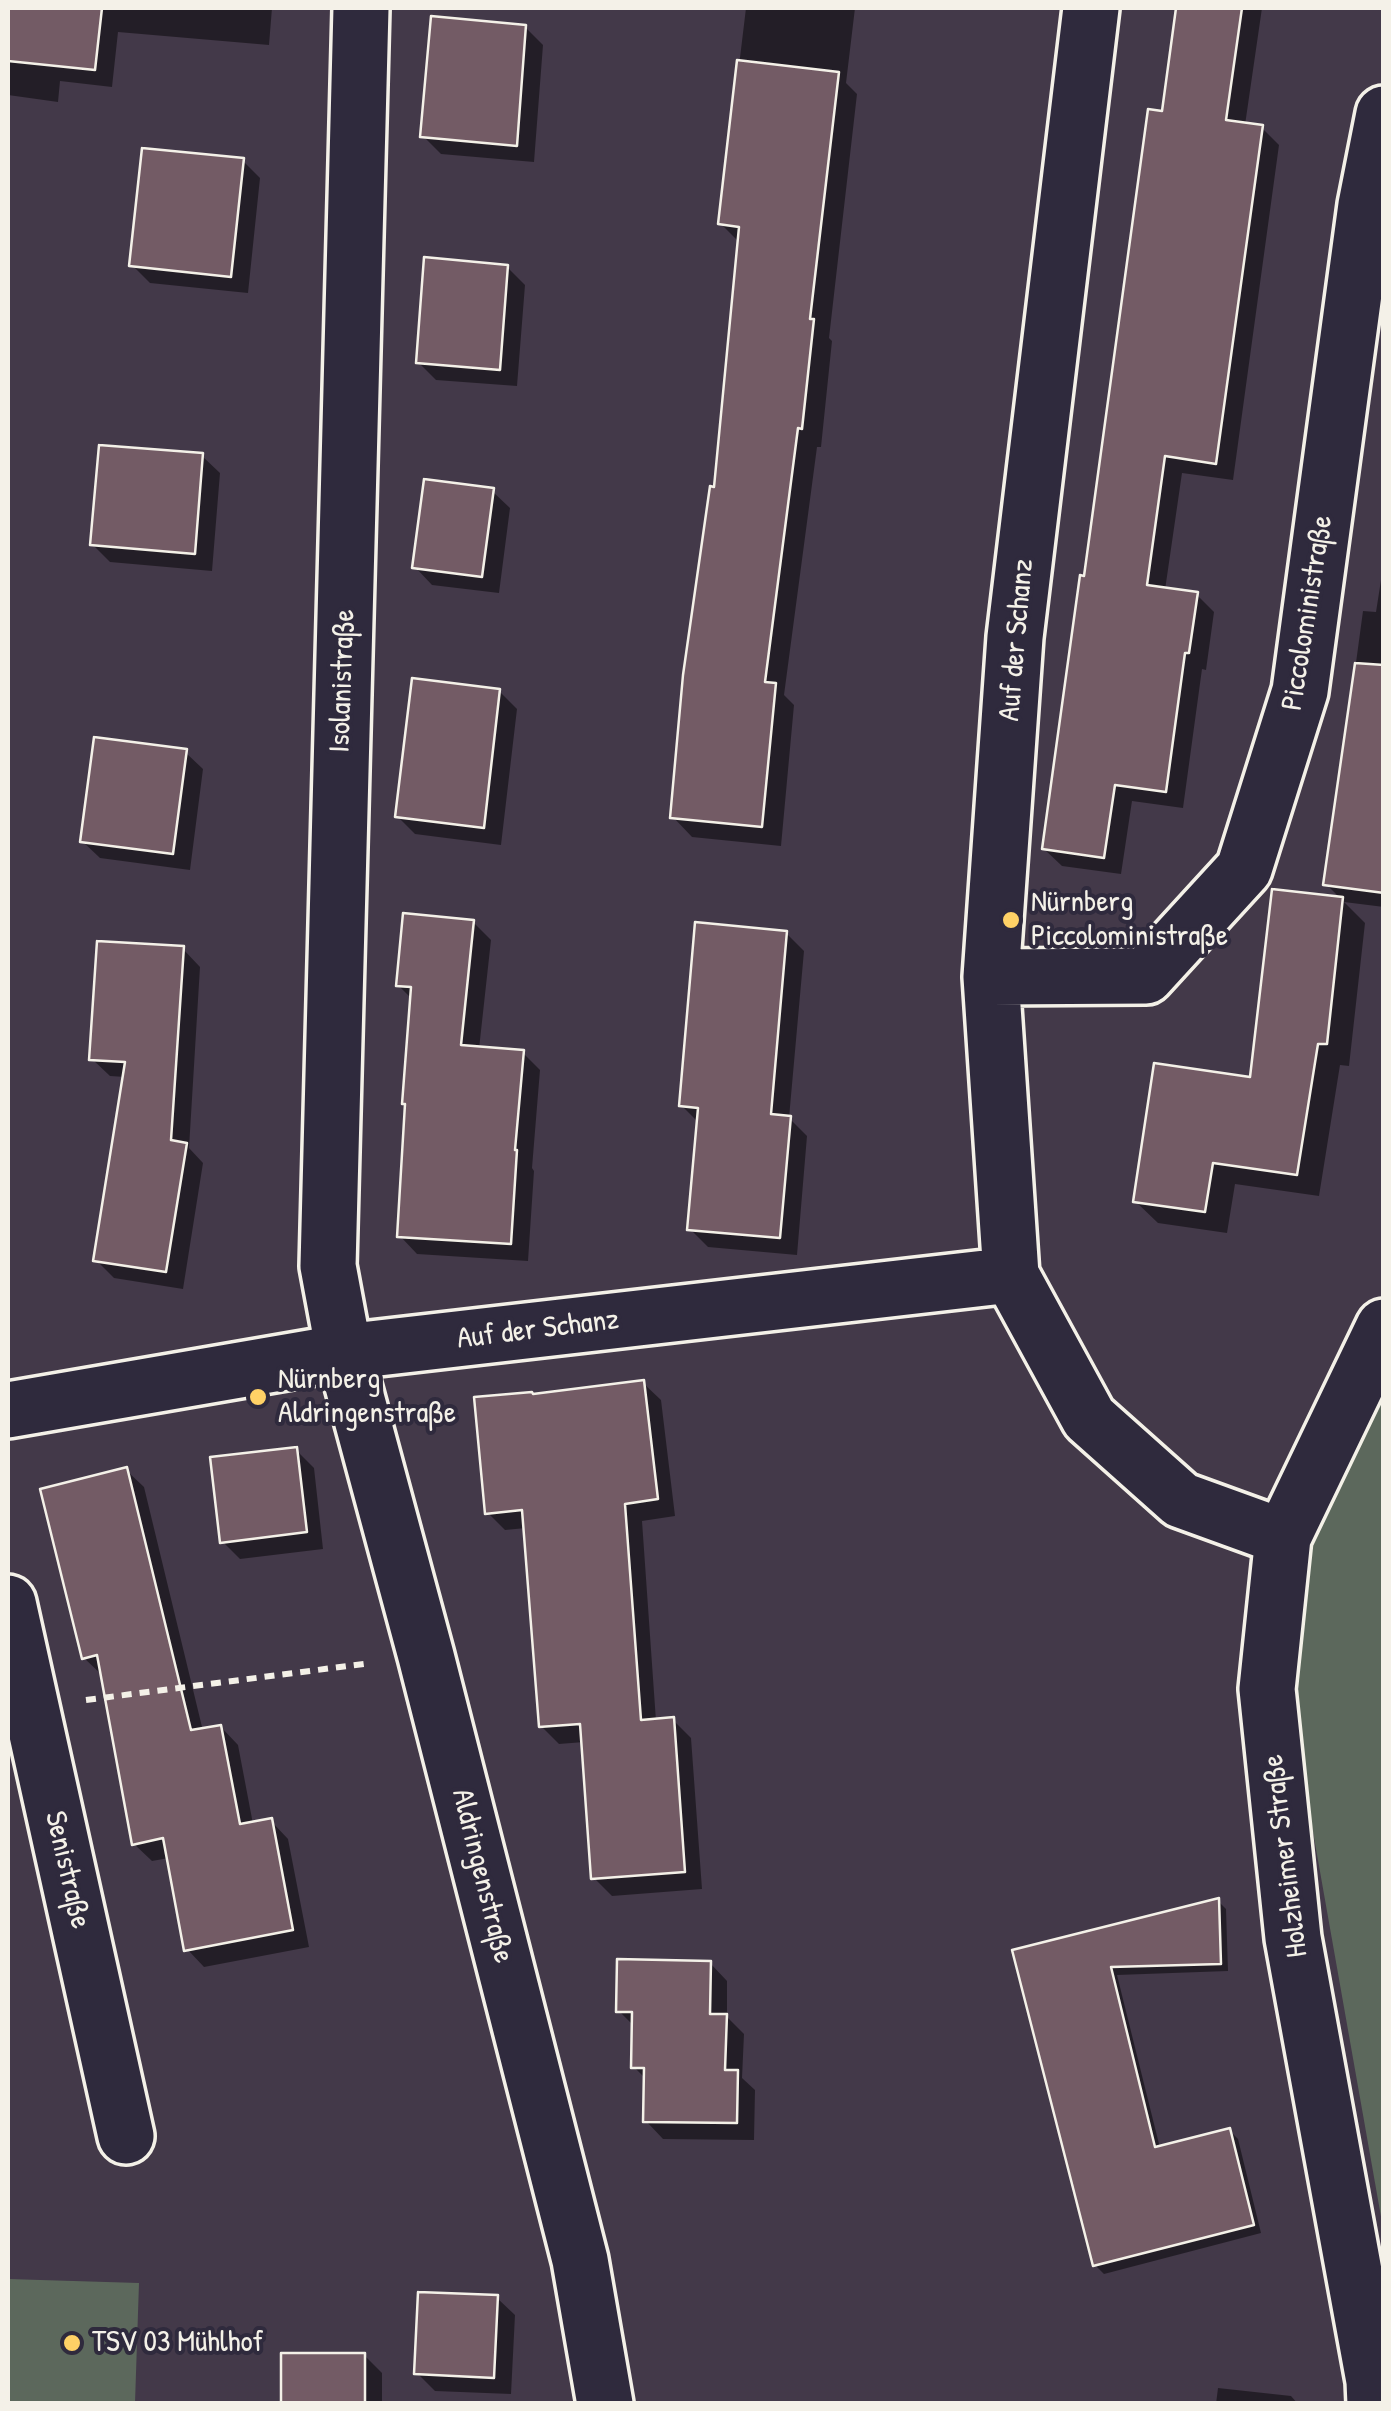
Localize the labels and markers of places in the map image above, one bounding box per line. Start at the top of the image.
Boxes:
place label: Nürnberg Piccoloministraße [1031,885,1228,956]
marker: Nürnberg Piccoloministraße [1000,909,1022,931]
place label: Nürnberg Aldringenstraße [278,1362,456,1432]
marker: Nürnberg Aldringenstraße [247,1386,269,1408]
place label: TSV 03 Mühlhof [92,2325,263,2361]
marker: TSV 03 Mühlhof [61,2332,83,2354]

